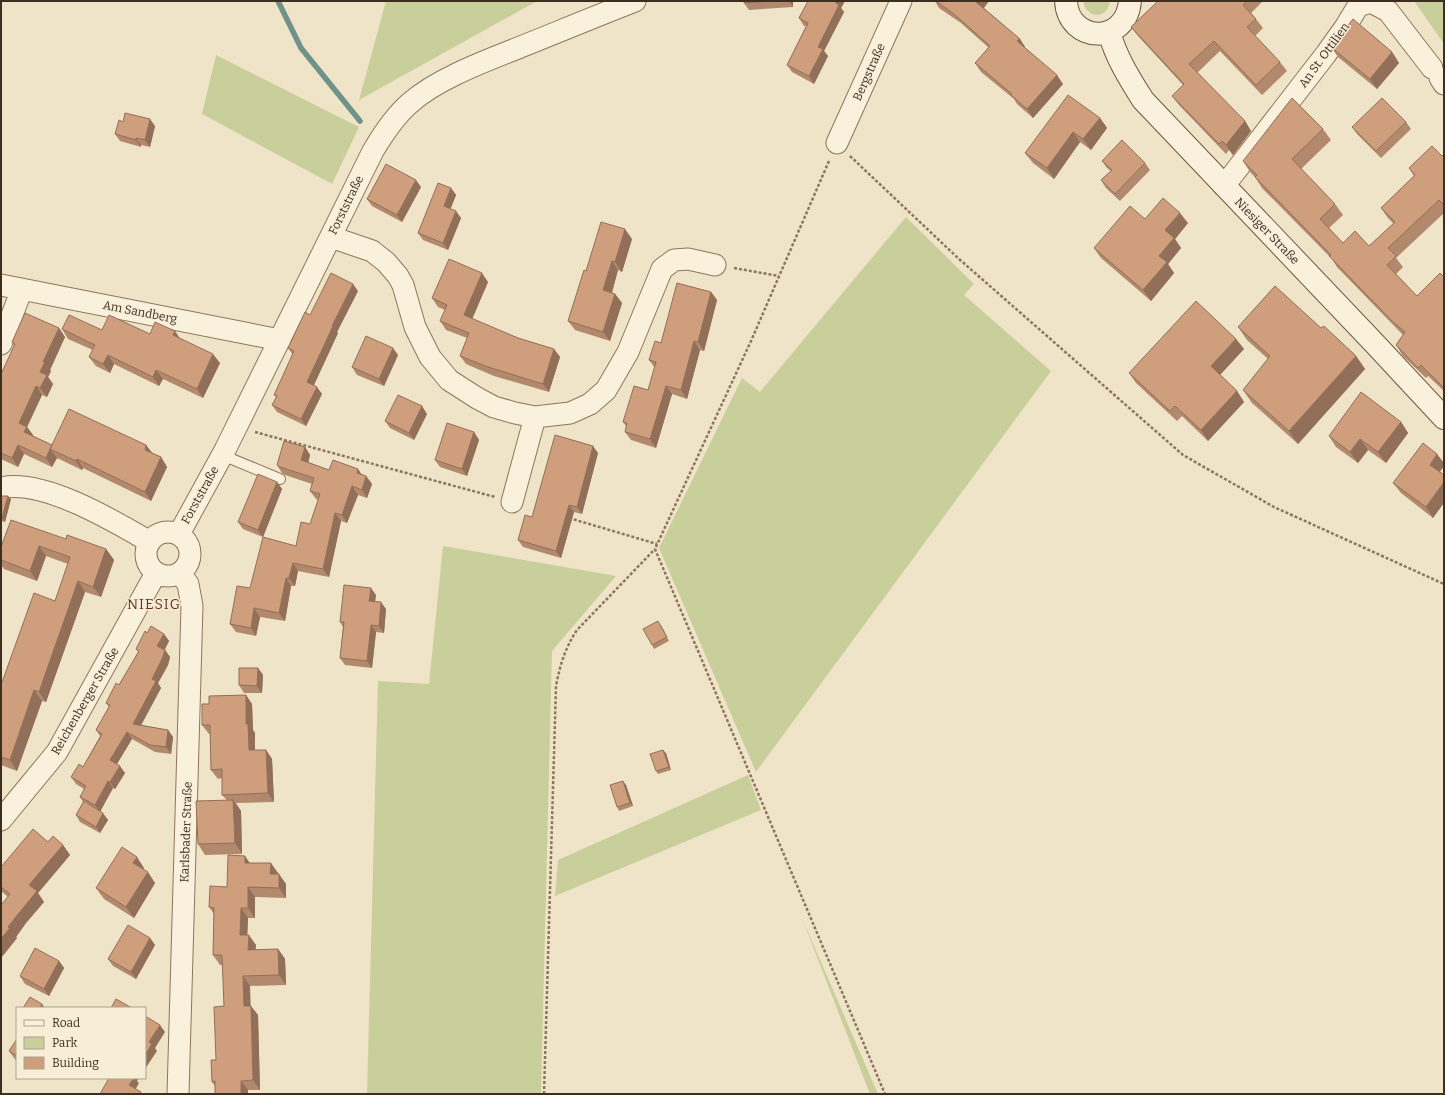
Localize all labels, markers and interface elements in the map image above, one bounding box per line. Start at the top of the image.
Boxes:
street label: An St. Ottilien [1296,19,1352,90]
street label: Bergstraße [850,41,888,103]
street label: Forststraße [326,173,366,237]
street label: Niesiger Straße [1232,195,1302,267]
street label: Am Sandberg [102,298,179,326]
street label: Forststraße [178,464,222,526]
district label: NIESIG [127,596,181,613]
street label: Reichenberger Straße [48,645,122,757]
street label: Karlsbader Straße [177,781,195,883]
legend [16,1007,146,1079]
text: Road [52,1016,80,1030]
text: Park [52,1036,78,1050]
text: Building [52,1056,99,1070]

